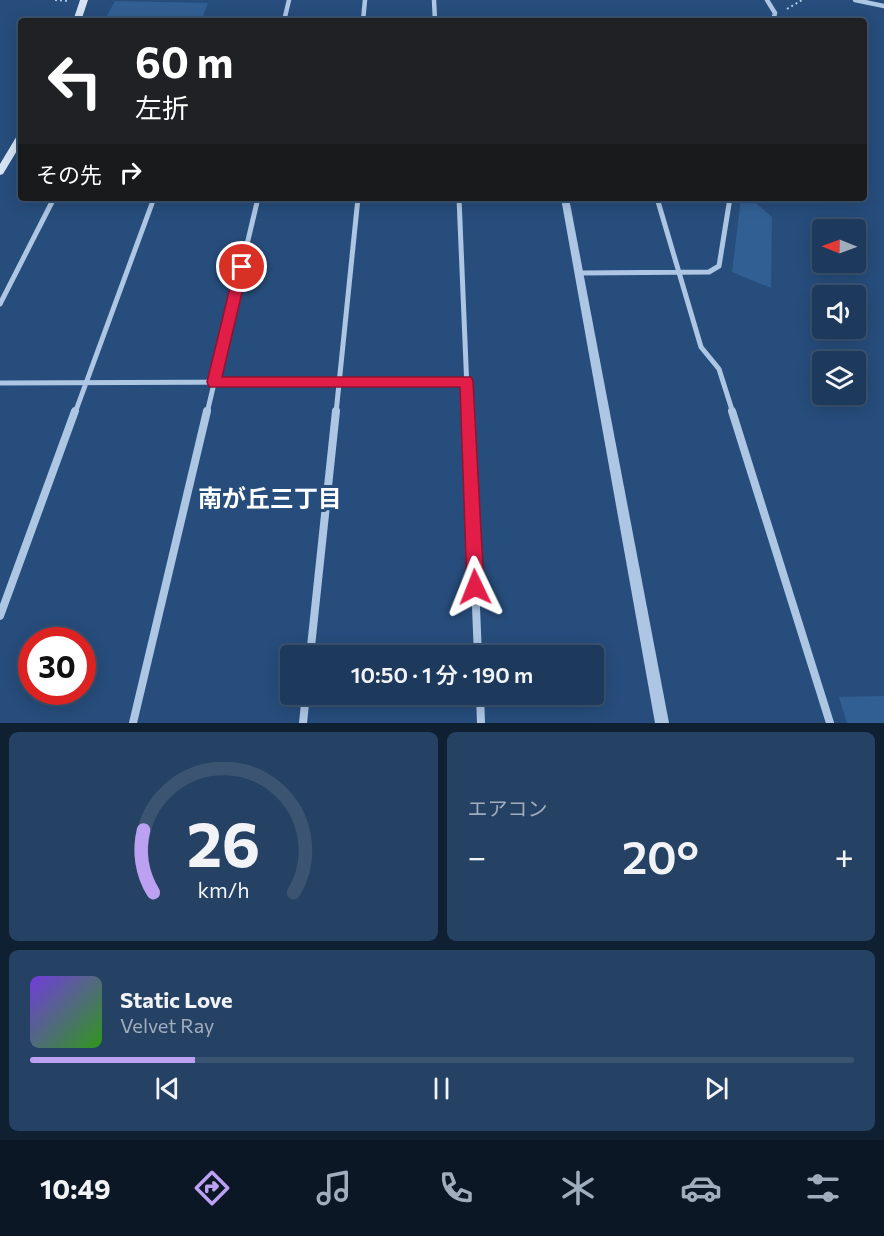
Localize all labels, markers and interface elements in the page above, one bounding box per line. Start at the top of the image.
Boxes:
text: 60 m [135,35,234,87]
icon: left [36,42,114,120]
text: 左折 [135,91,189,124]
icon: right [114,156,147,189]
text: その先 [36,161,102,188]
north arrow [812,219,866,273]
map controls [812,219,866,405]
pin [216,241,267,292]
icon: arrive [225,250,258,283]
button: sound [812,285,866,339]
button: layers [812,351,866,405]
district label: 南が丘三丁目 [198,483,342,512]
position arrow [443,555,507,619]
speed limit sign: 30 [18,627,96,705]
text: 10:50 · 1 分 · 190 m [351,661,533,688]
text: エアコン [468,796,548,820]
text: 26 [186,804,260,880]
text: 20° [622,828,699,883]
text: − [468,835,486,876]
text: + [835,835,854,876]
text: km/h [197,877,249,903]
text: Static Love [120,986,233,1013]
text: Velvet Ray [120,1013,214,1037]
icon: previous [151,1072,184,1105]
icon: pause [425,1072,458,1105]
icon: next [700,1072,733,1105]
icon: directions [191,1167,233,1209]
icon: music [313,1167,355,1209]
icon: phone [435,1167,477,1209]
icon: climate [557,1167,599,1209]
icon: car [680,1167,722,1209]
icon: filters [802,1167,844,1209]
text: 10:49 [40,1172,111,1205]

